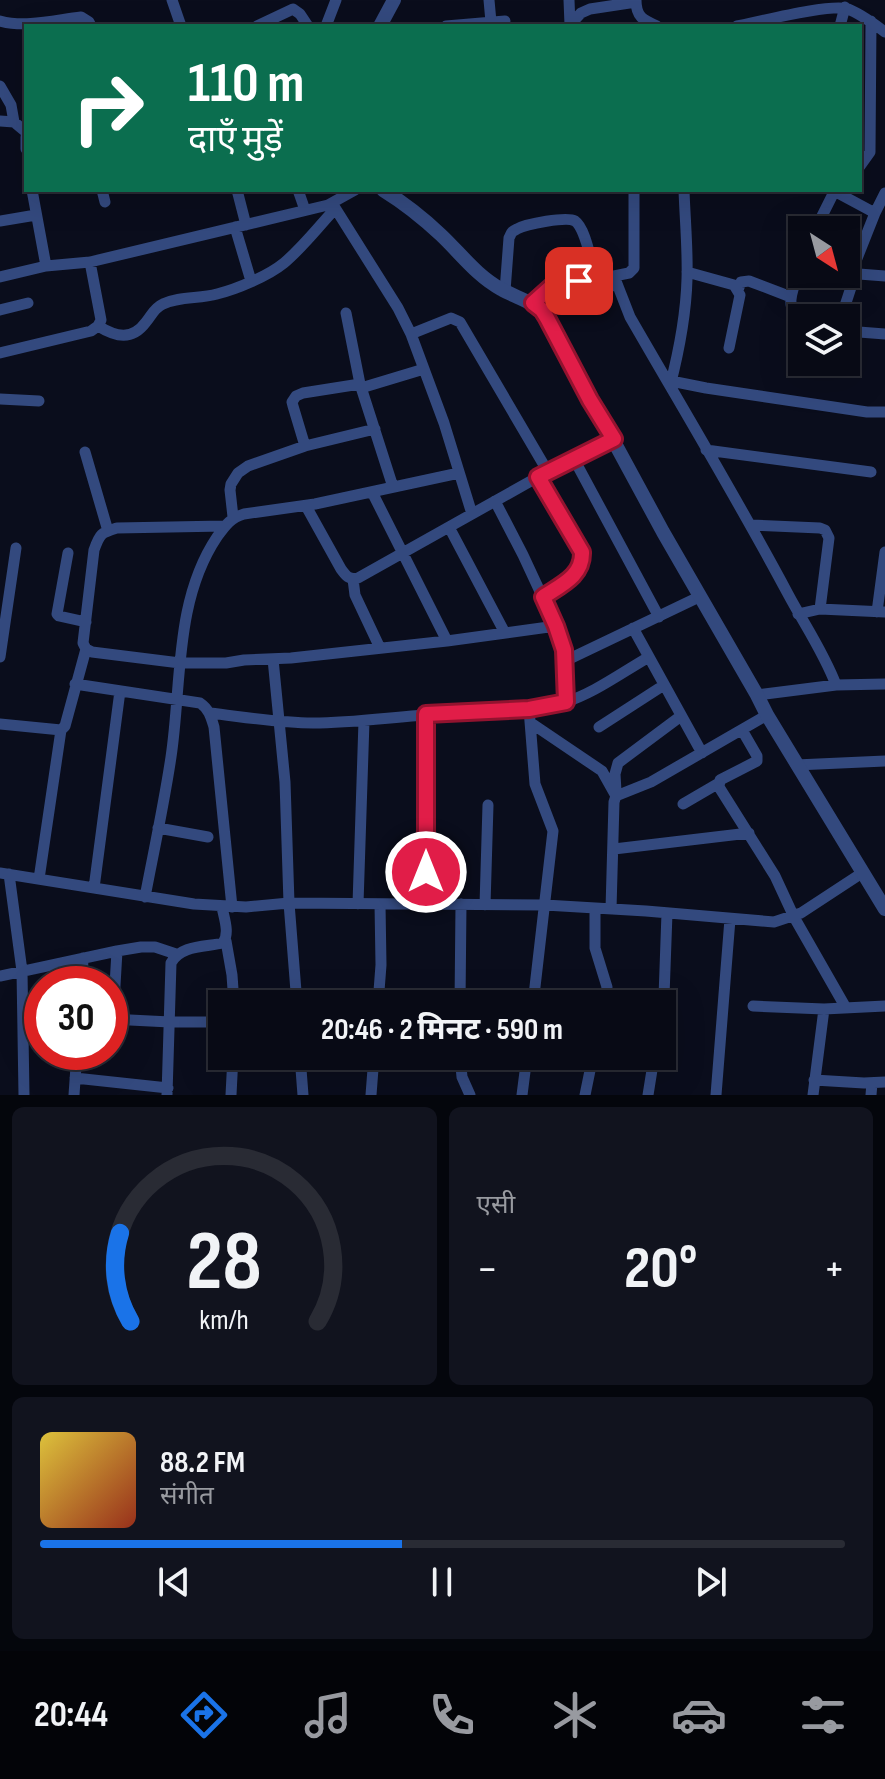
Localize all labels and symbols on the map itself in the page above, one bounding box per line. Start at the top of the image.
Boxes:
north arrow [788,216,860,288]
pin [545,247,613,315]
position arrow [384,830,468,914]
speed limit sign: 30 [24,966,128,1070]

